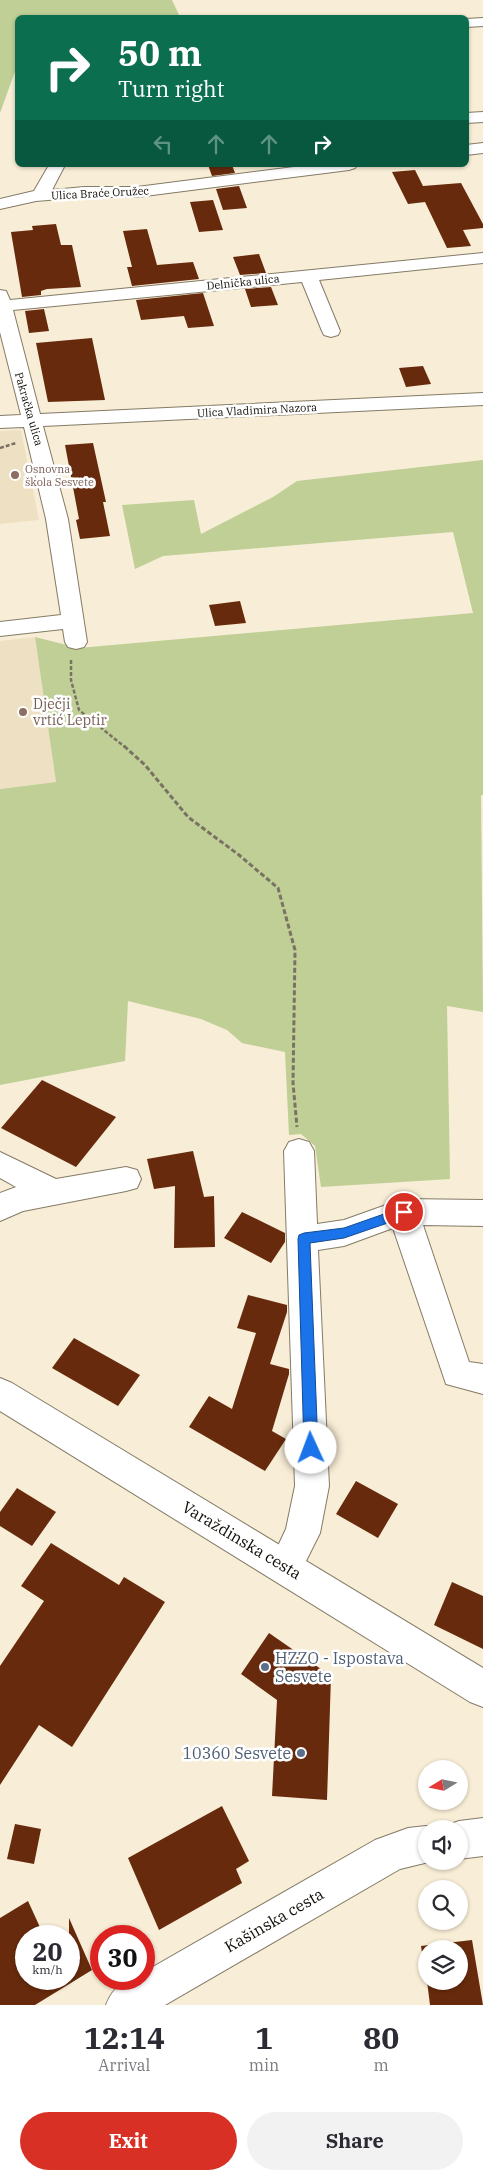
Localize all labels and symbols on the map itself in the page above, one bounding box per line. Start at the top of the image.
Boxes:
street label: Ulica Braće Oružec [51,183,150,203]
street label: Delnička ulica [206,271,280,293]
street label: Pakračka ulica [12,371,46,447]
street label: Ulica Vladimira Nazora [197,400,317,420]
place label: Osnovna škola Sesvete [25,462,94,489]
marker: Osnovna škola Sesvete [9,469,21,481]
place label: Dječji vrtić Leptir [33,695,107,729]
marker: Dječji vrtić Leptir [17,706,29,718]
pin [383,1191,425,1233]
position arrow [284,1421,336,1473]
street label: Varaždinska cesta [179,1497,305,1584]
place label: HZZO - Ispostava Sesvete [275,1648,404,1686]
marker: HZZO - Ispostava Sesvete [259,1661,271,1673]
place label: 10360 Sesvete [182,1743,291,1763]
marker: 10360 Sesvete [295,1747,307,1759]
north arrow [418,1760,468,1810]
street label: Kašinska cesta [221,1883,327,1956]
speed limit sign: 30 [90,1925,155,1990]

